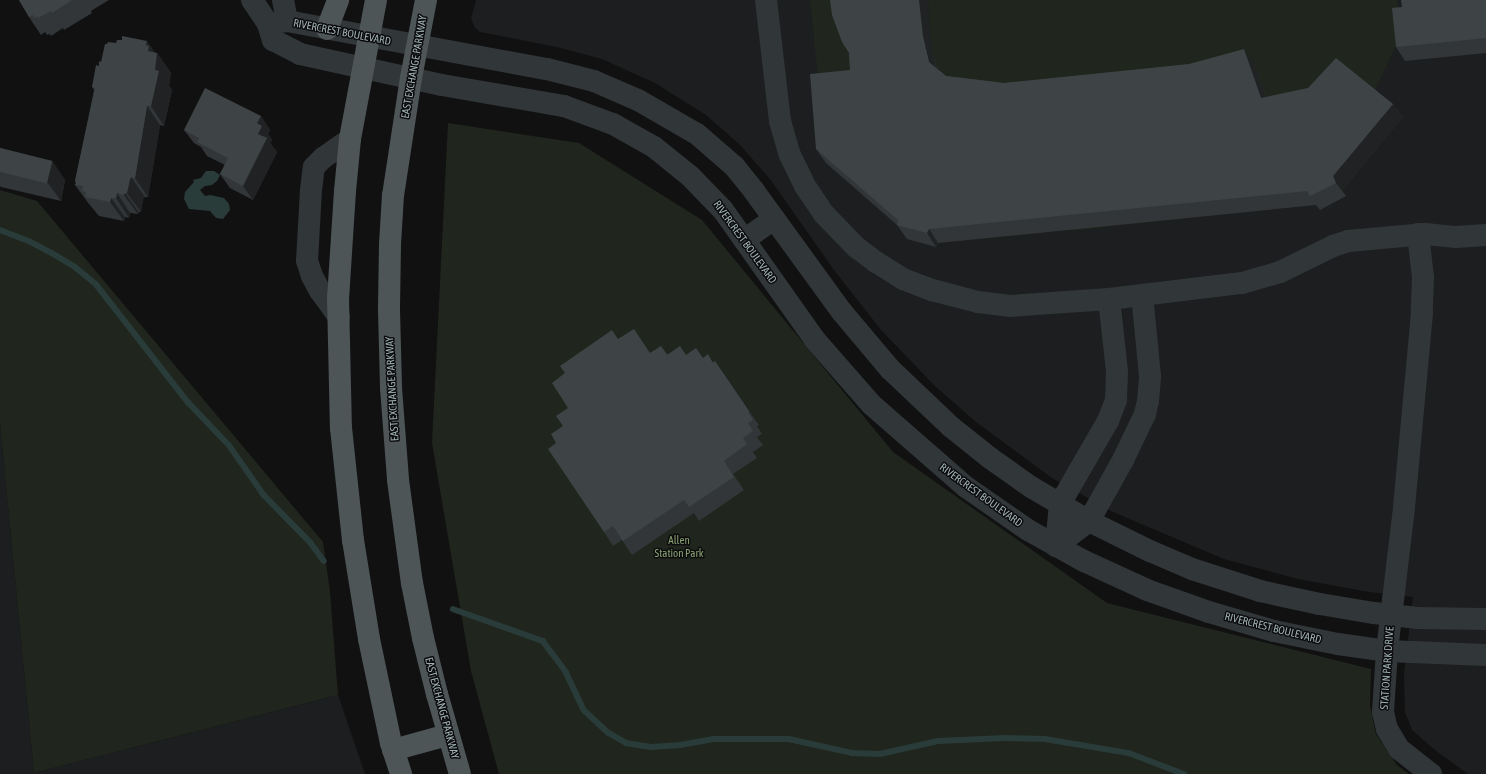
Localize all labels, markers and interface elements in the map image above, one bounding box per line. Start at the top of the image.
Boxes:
street label: EAST EXCHANGE PARKWAY [398,14,430,120]
street label: RIVERCREST BOULEVARD [292,16,392,48]
street label: RIVERCREST BOULEVARD [711,198,779,286]
street label: EAST EXCHANGE PARKWAY [383,336,401,442]
street label: RIVERCREST BOULEVARD [937,461,1025,529]
park label: Allen Station Park [655,534,703,560]
street label: RIVERCREST BOULEVARD [1223,610,1323,646]
street label: STATION PARK DRIVE [1378,626,1396,710]
street label: EAST EXCHANGE PARKWAY [422,656,462,760]

